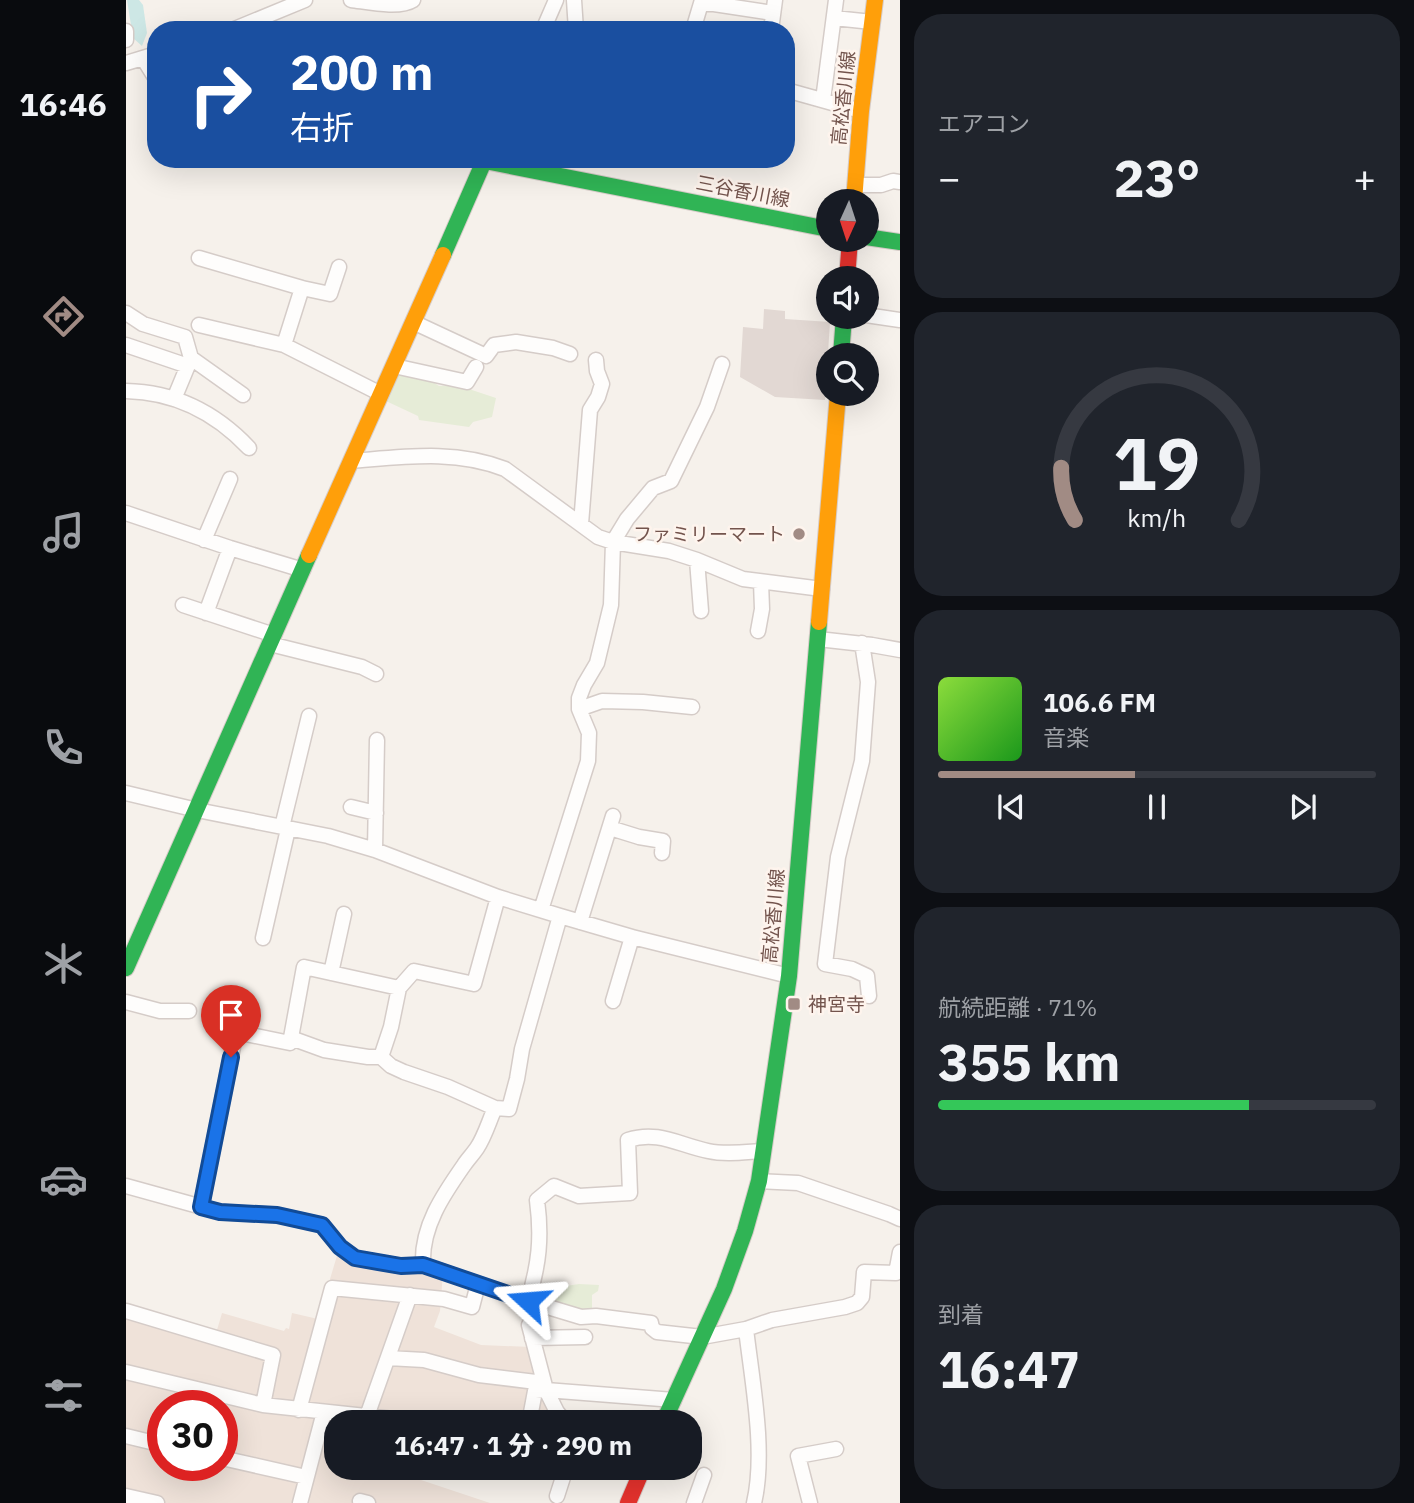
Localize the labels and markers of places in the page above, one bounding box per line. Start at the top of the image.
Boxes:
place label: ファミリーマート [633,522,785,546]
marker: ファミリーマート [791,526,807,542]
pin [201,985,261,1057]
place label: 神宮寺 [808,992,865,1016]
marker: 神宮寺 [786,996,802,1012]

